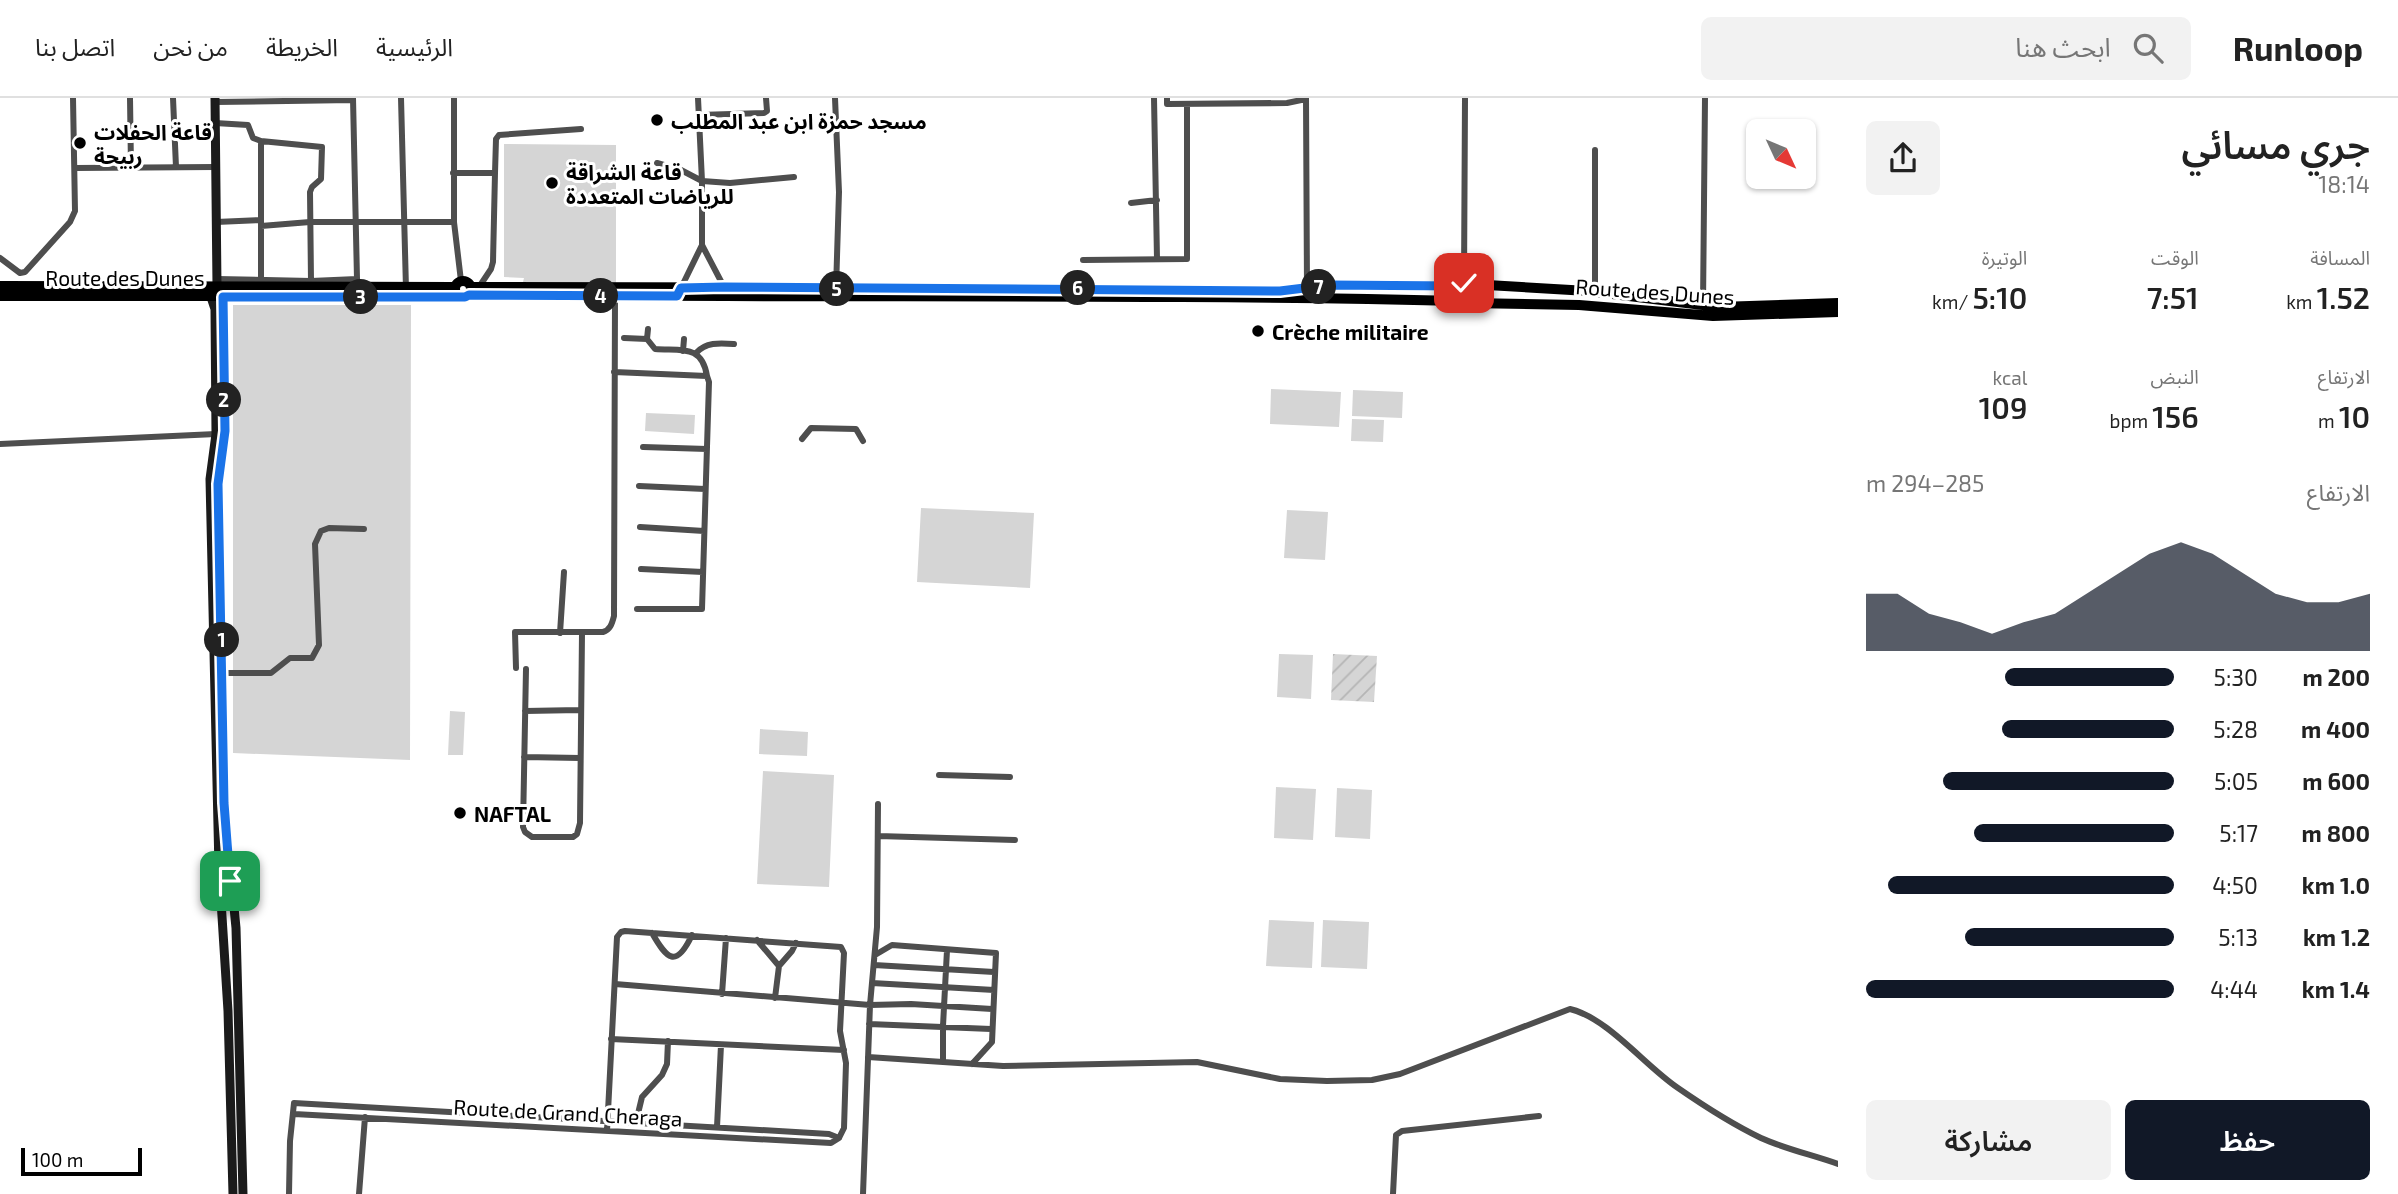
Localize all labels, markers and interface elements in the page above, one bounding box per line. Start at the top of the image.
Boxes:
search box [1701,17,2191,80]
text: Runloop [2233,28,2363,68]
icon: search [2129,29,2167,67]
text: ابحث هنا [2015,31,2111,62]
text: اتصل بنا [35,32,115,61]
text: من نحن [153,32,228,61]
text: الخريطة [266,32,338,61]
text: الرئيسية [376,32,453,61]
place label: مسجد حمزة ابن عبد المطلب [671,108,927,134]
marker: مسجد حمزة ابن عبد المطلب [649,112,665,128]
place label: قاعة الحفلات ربيحة [94,119,212,169]
north arrow [1746,119,1816,189]
map controls [1746,119,1816,189]
button: share [1866,121,1940,195]
text: جري مسائي [2182,121,2370,167]
marker: قاعة الحفلات ربيحة [72,135,88,151]
place label: قاعة الشراقة للرياضات المتعددة [566,159,734,209]
text: 18:14 [2318,170,2370,198]
marker: قاعة الشراقة للرياضات المتعددة [544,175,560,191]
text: الوتيرة [1982,246,2027,269]
text: الوقت [2151,246,2199,269]
text: المسافة [2310,246,2370,269]
pin [1434,253,1494,313]
icon: check [1445,264,1483,302]
street label: Route des Dunes [45,265,205,290]
pin: 6 [1060,270,1096,306]
pin: 7 [1302,270,1336,304]
pin: 5 [820,272,854,306]
street label: Route des Dunes [1575,273,1735,309]
text: 7 [1313,275,1324,298]
text: 6 [1072,276,1083,299]
text: 5 [831,277,842,300]
pin: 4 [584,278,618,314]
text: 5:10 [1972,279,2027,315]
text: 7:51 [2147,279,2199,315]
text: 1.52 [2317,279,2370,315]
pin: 3 [344,280,378,314]
text: 4 [594,284,607,307]
text: 3 [355,285,366,308]
text: /km [1932,290,1972,313]
text: km [2286,290,2317,313]
place label: Crèche militaire [1272,319,1429,344]
marker: Crèche militaire [1250,323,1266,339]
text: النبض [2150,365,2199,388]
text: الارتفاع [2318,365,2370,388]
text: kcal [1993,366,2027,389]
pin: 2 [206,382,242,418]
text: 2 [218,388,229,411]
text: 109 [1979,389,2027,425]
text: 156 [2152,398,2199,434]
text: 10 [2339,398,2370,434]
text: bpm [2110,409,2152,432]
text: m [2318,409,2339,432]
text: 285–294 m [1866,469,1984,497]
text: الارتفاع [2307,478,2370,506]
pin: 1 [204,622,240,658]
text: 1 [217,628,226,651]
text: 5:30 [2214,663,2258,691]
text: 200 m [2302,663,2370,691]
text: 5:28 [2213,715,2258,743]
text: 400 m [2301,715,2370,743]
text: 5:05 [2214,767,2258,795]
text: 600 m [2302,767,2370,795]
place label: NAFTAL [474,801,551,826]
marker: NAFTAL [452,805,468,821]
text: 5:17 [2219,819,2258,847]
text: 800 m [2301,819,2370,847]
pin [200,851,260,911]
icon: arrive [211,862,249,900]
text: 4:50 [2212,871,2258,899]
text: 1.0 km [2302,871,2370,899]
text: 5:13 [2218,923,2258,951]
text: 1.2 km [2303,923,2370,951]
text: 4:44 [2210,975,2258,1003]
text: 1.4 km [2302,975,2370,1003]
street label: Route de Grand Cheraga [453,1094,683,1130]
button: مشاركة [1866,1100,2111,1180]
button: حفظ [2125,1100,2370,1180]
scale bar [21,1145,142,1177]
text: 100 m [32,1148,83,1171]

